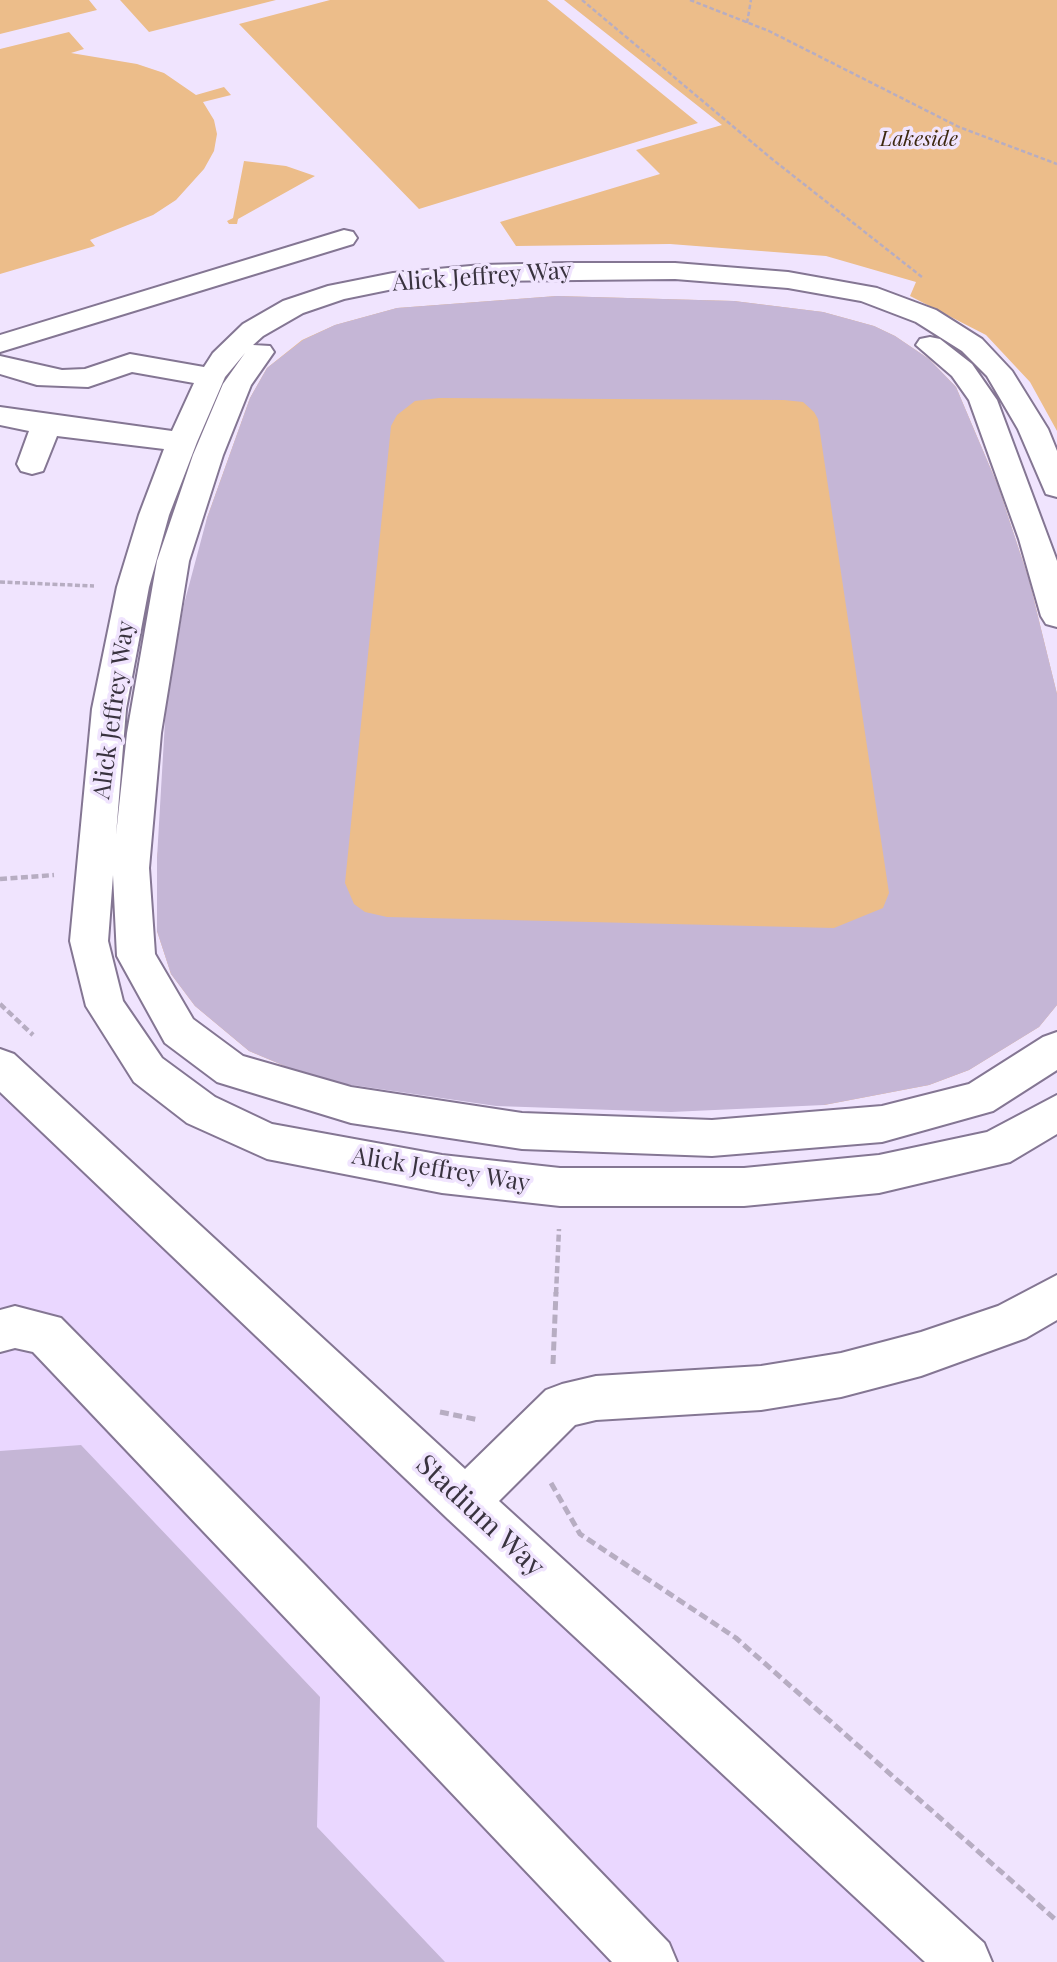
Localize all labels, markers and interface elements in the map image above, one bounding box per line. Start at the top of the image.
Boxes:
park label: Lakeside [880,126,958,152]
street label: Alick Jeffrey Way [391,256,573,298]
street label: Alick Jeffrey Way [87,619,141,801]
street label: Alick Jeffrey Way [350,1142,532,1198]
street label: Stadium Way [409,1448,551,1584]

